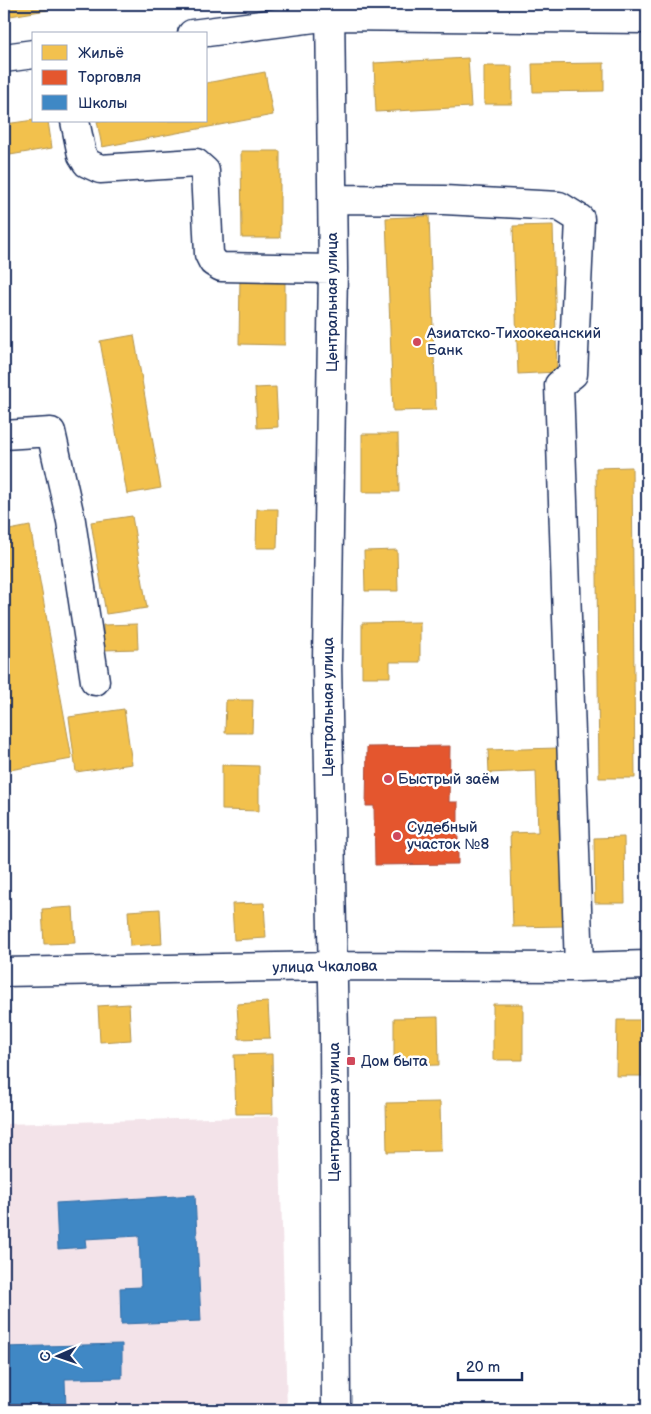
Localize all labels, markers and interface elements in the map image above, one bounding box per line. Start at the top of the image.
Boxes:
legend [32,32,208,122]
text: Жильё [78,44,124,63]
text: Торговля [78,68,141,87]
text: Школы [78,94,127,113]
street label: Центральная улица [323,232,342,372]
place label: Азиатско-Тихоокеанский Банк [426,324,601,360]
marker: Азиатско-Тихоокеанский Банк [411,336,423,348]
street label: Центральная улица [319,637,338,777]
place label: Быстрый заём [398,770,500,789]
marker: Быстрый заём [382,773,394,785]
place label: Судебный участок №8 [407,818,490,854]
marker: Судебный участок №8 [391,830,403,842]
street label: улица Чкалова [272,957,378,977]
street label: Центральная улица [325,1042,344,1182]
place label: Дом быта [361,1052,428,1071]
marker: Дом быта [345,1055,357,1067]
north arrow [32,1332,82,1382]
scale bar [458,1349,522,1381]
text: С [37,1351,54,1362]
text: 20 m [466,1358,500,1377]

